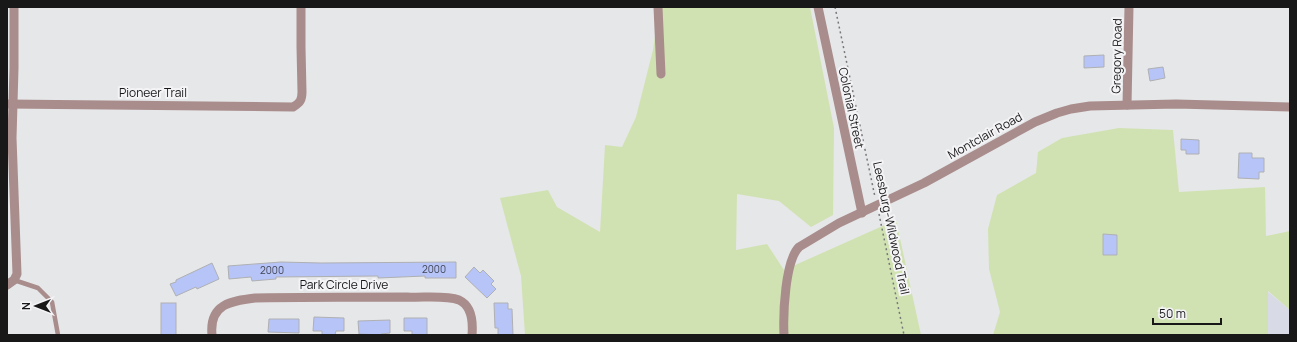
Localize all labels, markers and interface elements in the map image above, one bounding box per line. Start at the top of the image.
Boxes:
street label: Gregory Road [1107,18,1126,94]
street label: Colonial Street [835,66,868,150]
street label: Pioneer Trail [119,84,187,101]
street label: Montclair Road [944,108,1025,163]
street label: Leesburg-Wildwood Trail [869,160,914,296]
house number: 2000 [422,262,446,276]
house number: 2000 [260,263,284,277]
street label: Park Circle Drive [300,276,388,293]
north arrow [16,286,56,326]
scale bar [1153,300,1221,326]
text: N [18,302,33,310]
text: 50 m [1159,305,1186,322]

